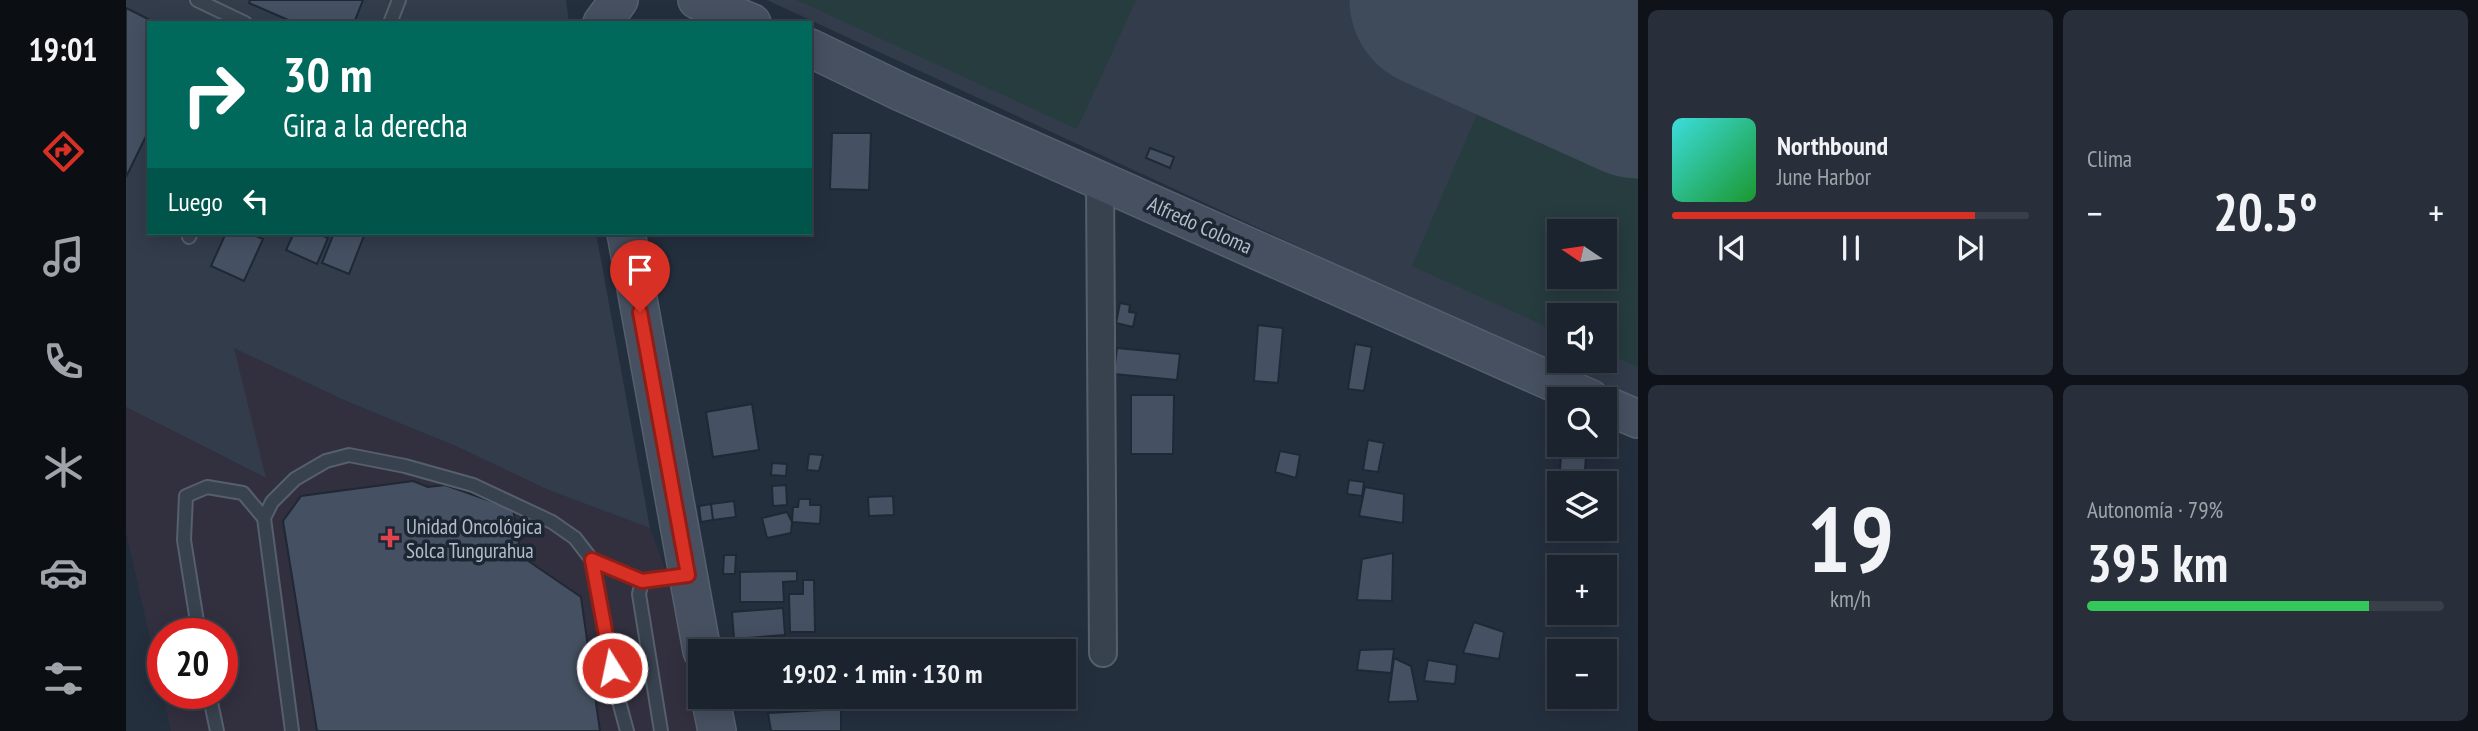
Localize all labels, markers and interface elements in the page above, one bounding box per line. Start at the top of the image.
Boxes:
text: 19:01 [28,28,98,70]
text: 30 m [283,42,372,106]
icon: right [168,49,259,140]
text: Gira a la derecha [283,104,468,146]
icon: directions [39,127,88,176]
text: Northbound [1777,129,1888,162]
text: Clima [2087,144,2132,173]
text: June Harbor [1777,162,1871,191]
text: 20.5° [2213,178,2318,245]
icon: left [237,182,275,220]
text: Luego [168,185,223,218]
text: − [2087,188,2103,237]
text: + [2428,188,2444,237]
street label: Alfredo Coloma [1144,190,1256,260]
north arrow [1547,219,1617,289]
map controls [1547,219,1617,709]
icon: previous [1713,229,1751,267]
icon: pause [1832,229,1870,267]
icon: next [1951,229,1989,267]
icon: music [39,232,88,281]
pin [610,240,670,312]
icon: arrive [621,251,659,289]
button: sound [1547,303,1617,373]
icon: phone [39,337,88,386]
button: search [1547,387,1617,457]
icon: climate [39,443,88,492]
button: layers [1547,471,1617,541]
text: 19 [1807,479,1894,597]
text: Autonomía · 79% [2087,495,2223,524]
place label: Unidad Oncológica Solca Tungurahua [406,513,542,564]
marker: Unidad Oncológica Solca Tungurahua [380,528,400,548]
text: 395 km [2087,529,2228,596]
icon: car [39,548,88,597]
button: + [1547,555,1617,625]
text: km/h [1830,584,1871,613]
speed limit sign: 20 [147,618,238,709]
position arrow [575,631,649,705]
button: − [1547,639,1617,709]
icon: filters [39,654,88,703]
text: 19:02 · 1 min · 130 m [782,657,982,690]

